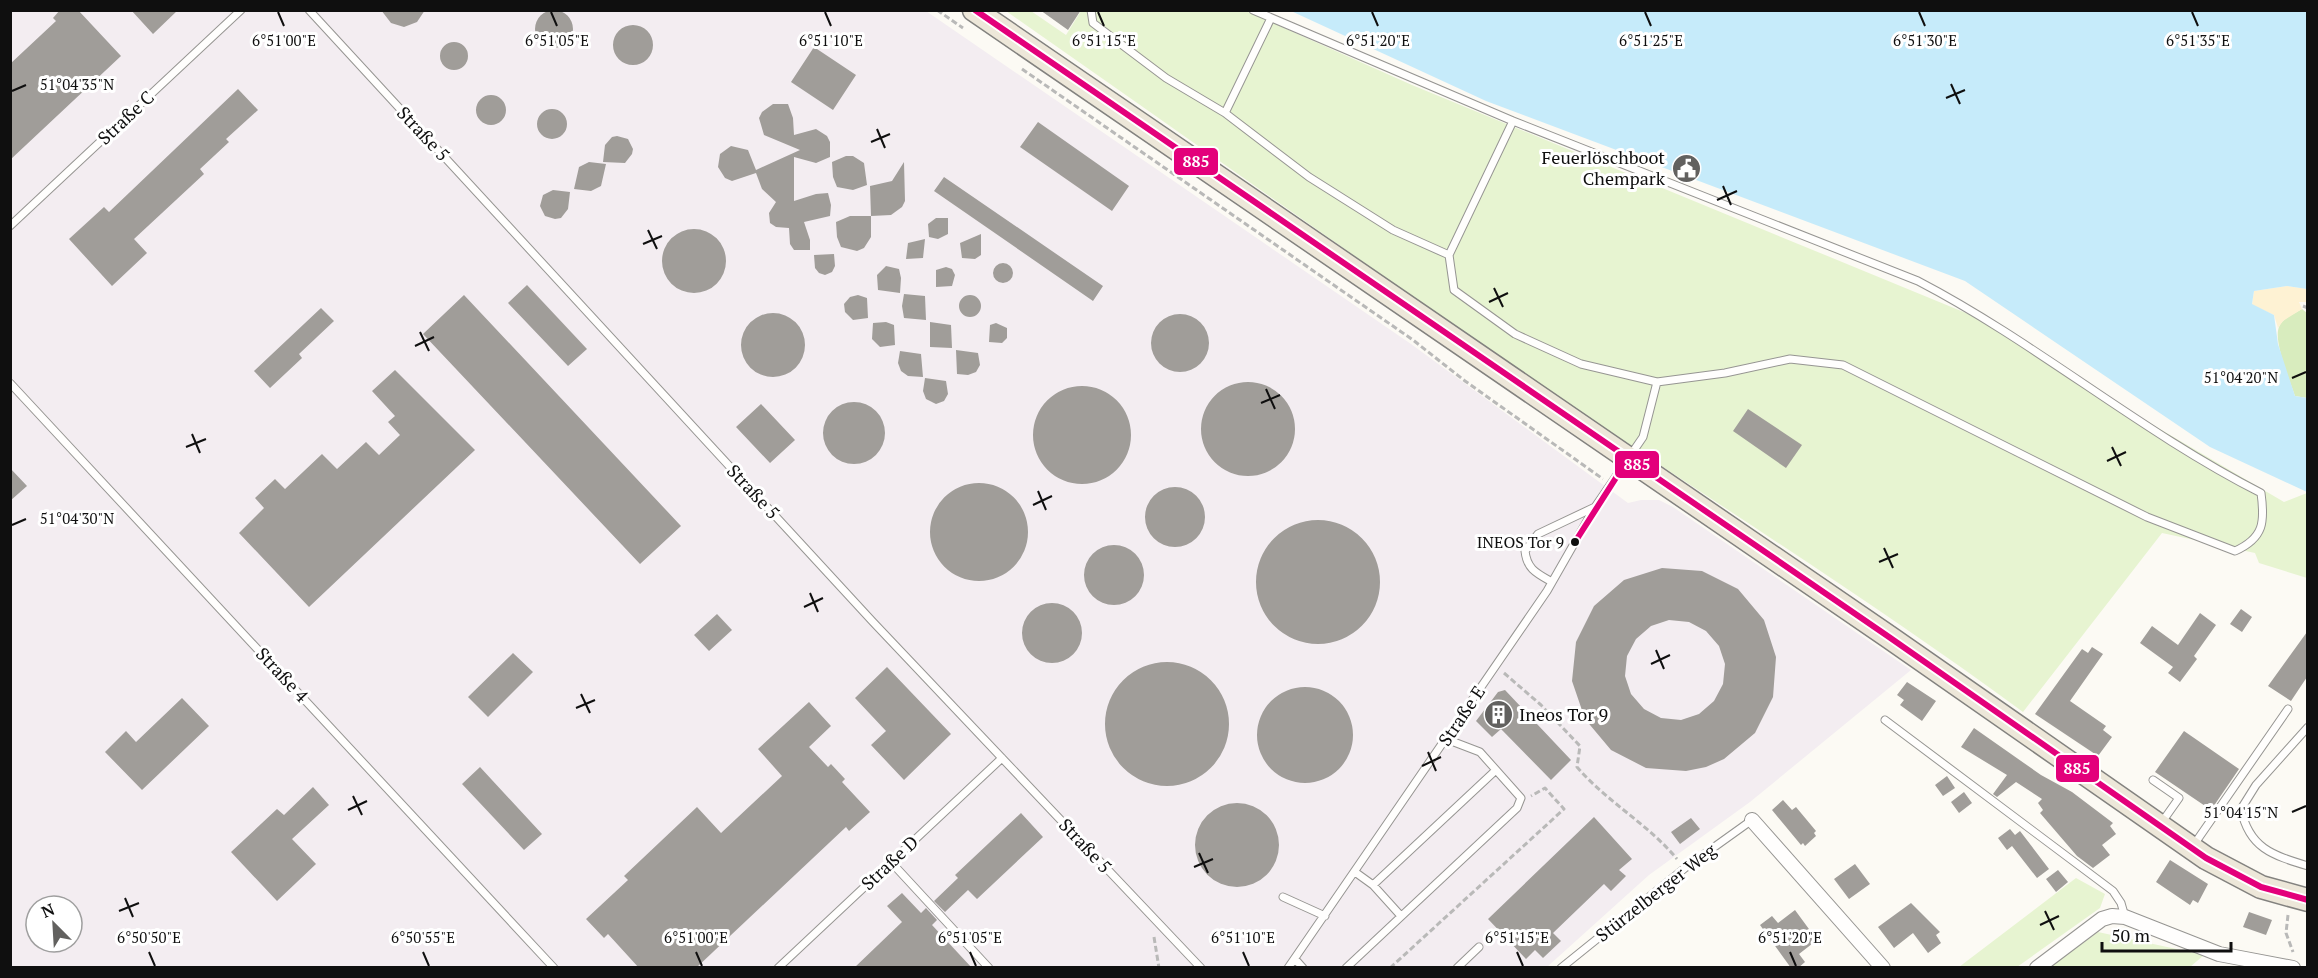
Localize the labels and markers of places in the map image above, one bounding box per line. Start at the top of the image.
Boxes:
place label: Feuerlöschboot Chempark [1542,145,1666,190]
public building icon: Feuerlöschboot Chempark [1670,152,1702,184]
place label: INEOS Tor 9 [1477,531,1564,553]
marker: INEOS Tor 9 [1569,536,1581,548]
building icon: Ineos Tor 9 [1482,699,1514,731]
place label: Ineos Tor 9 [1519,702,1608,726]

